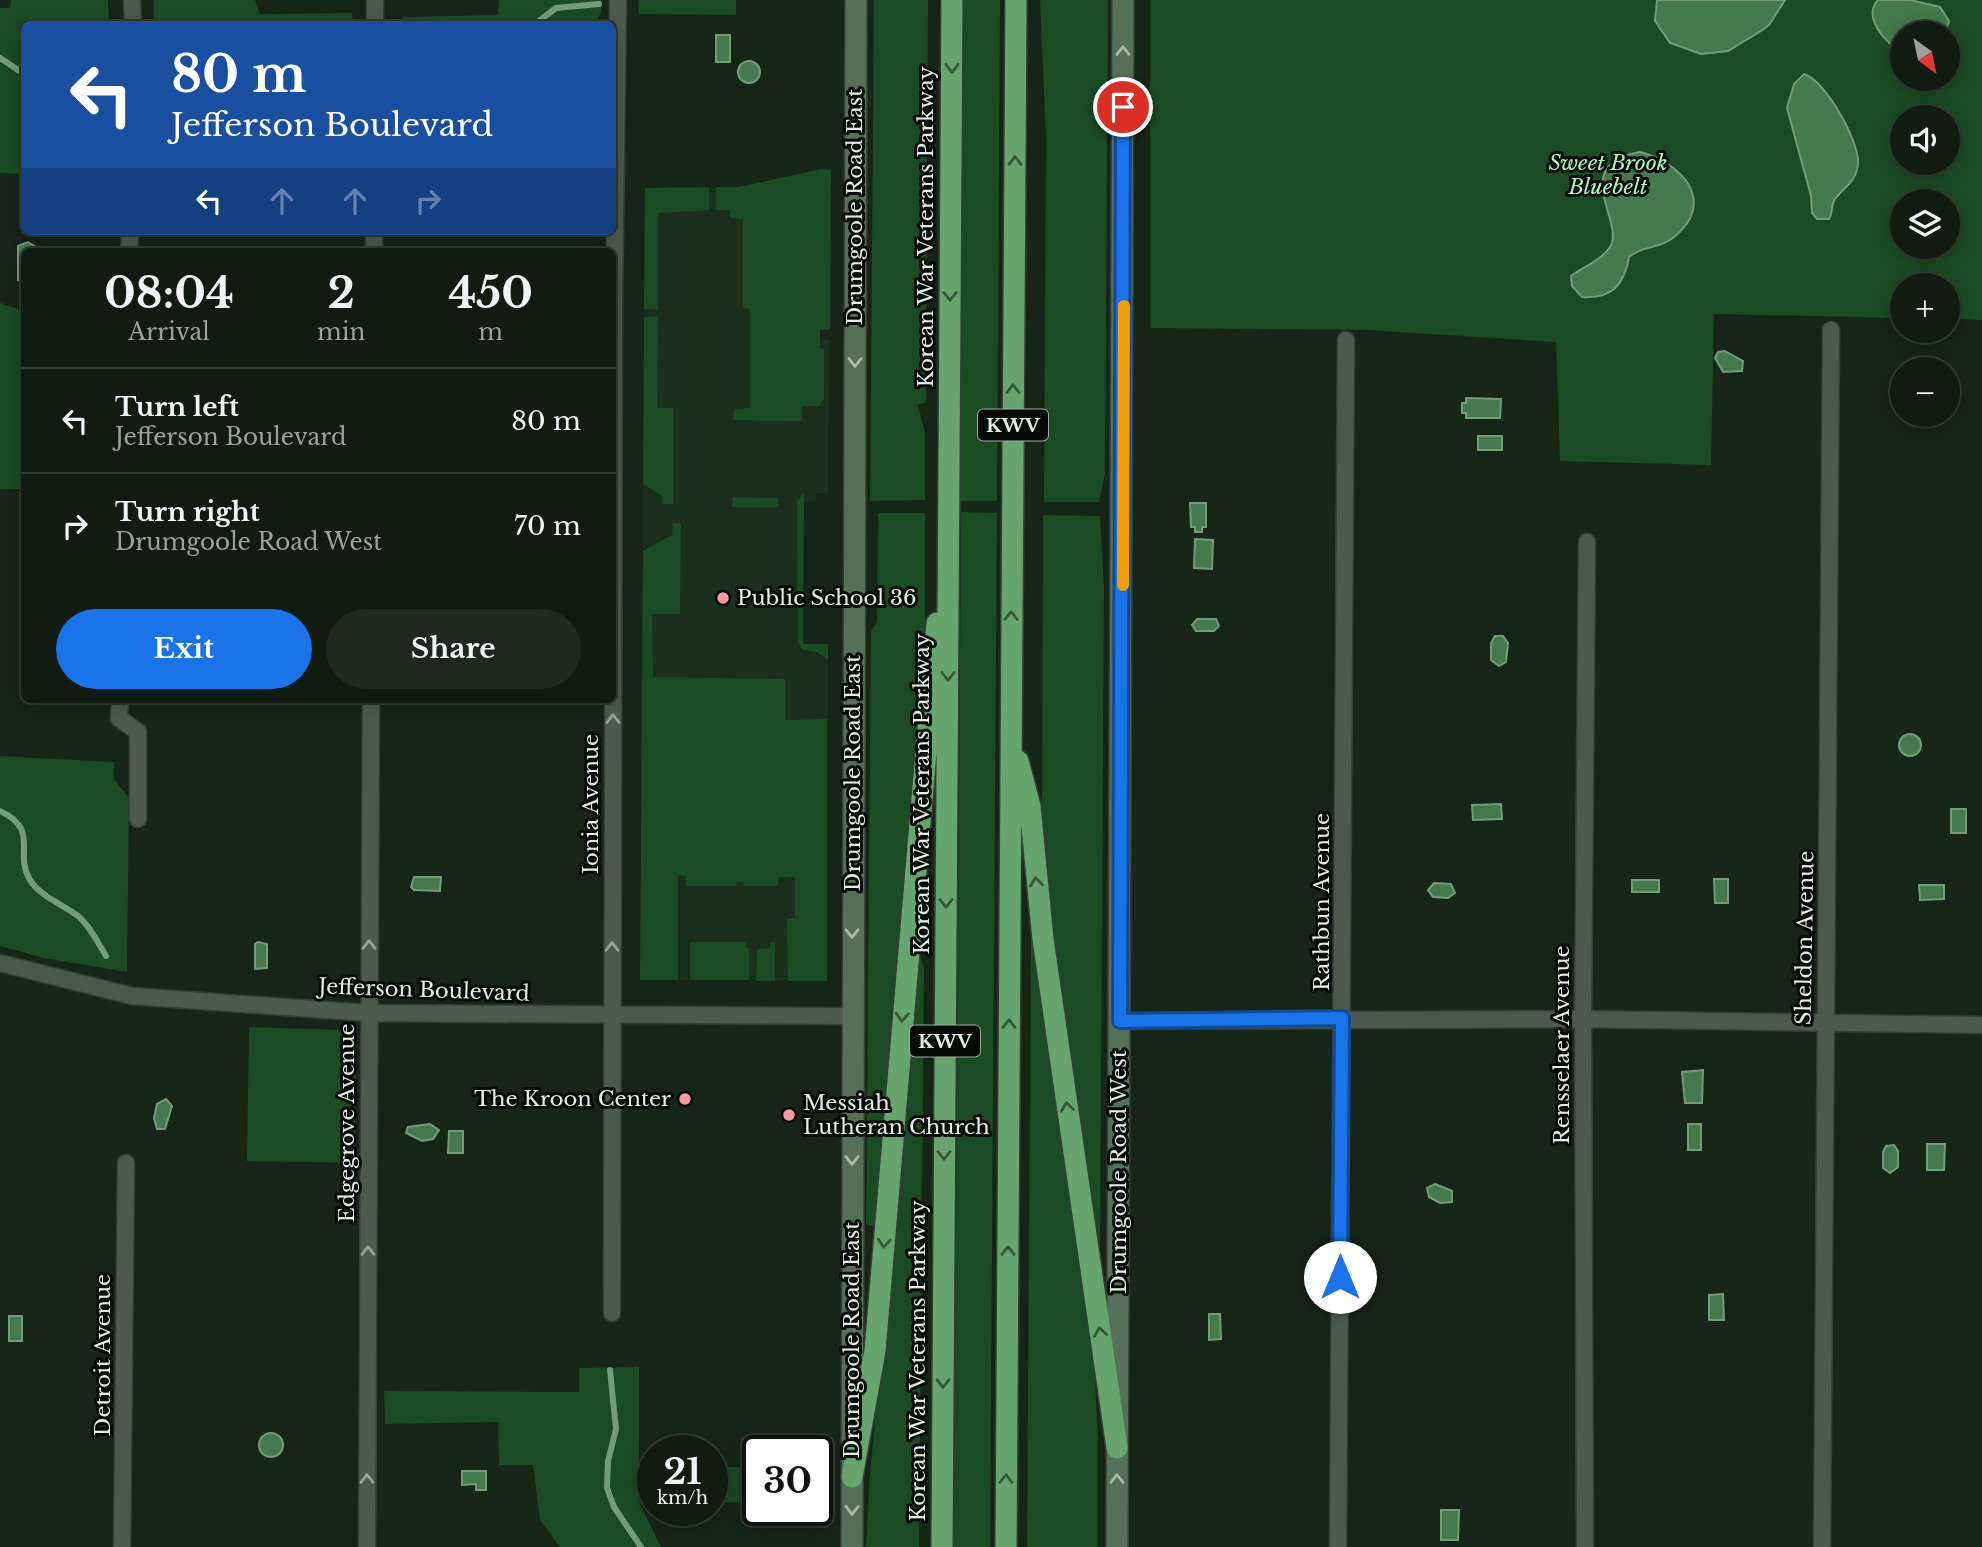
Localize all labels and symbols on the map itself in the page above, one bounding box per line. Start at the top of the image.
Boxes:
north arrow [1890,21,1960,91]
one-way arrow [1115,45,1131,56]
one-way arrow [944,63,959,74]
street label: Korean War Veterans Parkway [913,66,939,388]
pin [1093,77,1153,137]
street label: Drumgoole Road East [842,89,868,325]
park label: Sweet Brook Bluebelt [1548,150,1668,200]
one-way arrow [1007,156,1023,166]
one-way arrow [942,291,958,301]
one-way arrow [847,357,863,368]
one-way arrow [1005,383,1021,394]
road number: KWV [978,410,1048,440]
place label: Public School 36 [737,585,917,611]
marker: Public School 36 [715,590,731,606]
one-way arrow [1003,611,1019,621]
street label: Korean War Veterans Parkway [909,633,935,955]
street label: Drumgoole Road East [840,655,866,891]
one-way arrow [940,671,955,682]
one-way arrow [605,714,621,724]
street label: Ionia Avenue [578,734,604,874]
street label: Rathbun Avenue [1309,813,1335,991]
street label: Sheldon Avenue [1790,851,1820,1025]
one-way arrow [1029,876,1044,887]
one-way arrow [938,899,954,909]
one-way arrow [844,928,860,938]
one-way arrow [361,939,377,950]
one-way arrow [604,941,620,952]
street label: Rensselaer Avenue [1549,945,1575,1145]
street label: Jefferson Boulevard [315,973,530,1007]
one-way arrow [895,1011,910,1022]
one-way arrow [1001,1018,1017,1029]
street label: Edgegrove Avenue [334,1023,360,1223]
road number: KWV [910,1026,980,1056]
street label: Drumgoole Road West [1106,1050,1132,1294]
place label: The Kroon Center [474,1086,671,1112]
place label: Messiah Lutheran Church [803,1090,990,1140]
marker: The Kroon Center [677,1091,693,1107]
one-way arrow [1060,1101,1075,1113]
marker: Messiah Lutheran Church [781,1107,797,1123]
one-way arrow [936,1151,952,1161]
one-way arrow [844,1155,860,1166]
street label: Korean War Veterans Parkway [905,1200,931,1522]
street label: Drumgoole Road East [839,1222,865,1458]
one-way arrow [877,1238,892,1249]
position arrow [1303,1240,1377,1314]
one-way arrow [360,1246,376,1256]
one-way arrow [1000,1246,1015,1257]
street label: Detroit Avenue [90,1274,116,1436]
one-way arrow [1093,1326,1108,1338]
one-way arrow [935,1378,951,1389]
speed limit sign: 30 [742,1435,833,1526]
one-way arrow [359,1473,375,1484]
one-way arrow [998,1473,1014,1484]
one-way arrow [1109,1473,1125,1484]
one-way arrow [844,1505,860,1516]

